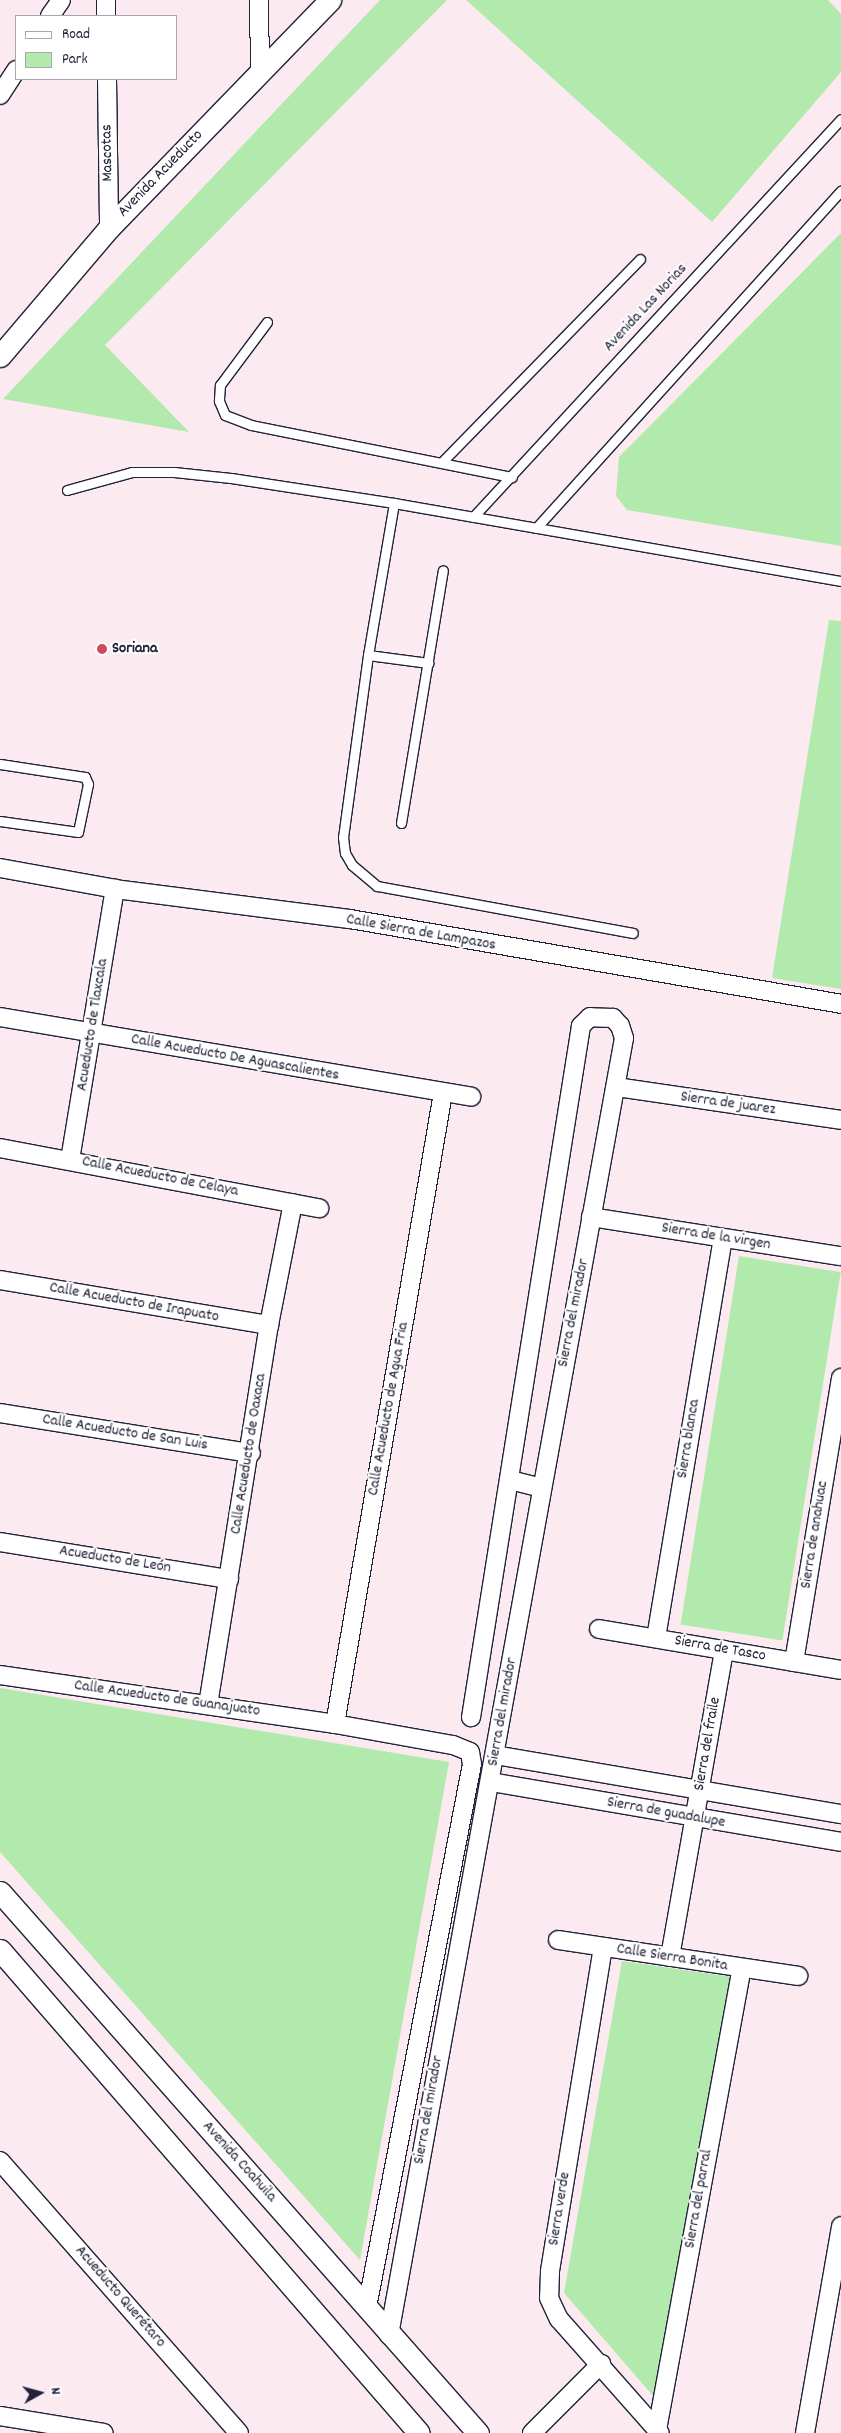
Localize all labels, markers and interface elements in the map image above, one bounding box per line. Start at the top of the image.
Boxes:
legend [15,15,178,80]
text: Road [62,24,90,46]
text: Park [62,49,88,71]
street label: Mascotas [98,124,118,182]
street label: Avenida Acueducto [114,126,208,222]
street label: Avenida Las Norias [600,260,692,356]
place label: Soriana [112,639,157,659]
marker: Soriana [96,643,108,655]
street label: Calle Sierra de Lampazos [345,910,497,956]
street label: Acueducto de Tlaxcala [73,957,113,1093]
street label: Calle Acueducto De Aguascalientes [129,1030,341,1086]
street label: Sierra de juarez [679,1088,777,1120]
street label: Calle Acueducto de Celaya [80,1152,240,1202]
street label: Sierra de la virgen [660,1219,772,1255]
street label: Sierra del mirador [554,1257,594,1369]
street label: Calle Acueducto de Irapuato [48,1279,220,1327]
street label: Calle Acueducto de Agua Fria [364,1321,414,1497]
street label: Calle Acueducto de Oaxaca [227,1372,271,1536]
street label: Sierra blanca [673,1398,705,1480]
street label: Calle Acueducto de San Luis [41,1410,209,1456]
street label: Sierra de anahuac [797,1480,833,1590]
street label: Acueducto de León [58,1542,172,1578]
street label: Sierra de Tasco [673,1632,767,1666]
street label: Sierra del mirador [484,1656,522,1768]
street label: Calle Acueducto de Guanajuato [73,1676,261,1722]
street label: Sierra del fraile [690,1696,726,1792]
street label: Sierra de guadalupe [605,1793,727,1833]
street label: Calle Sierra Bonita [615,1940,729,1976]
street label: Sierra del mirador [410,2054,448,2166]
street label: Avenida Coahuila [198,2118,280,2206]
street label: Sierra del parral [681,2148,717,2250]
street label: Sierra verde [545,2171,575,2247]
street label: Acueducto Querétaro [70,2242,170,2352]
north arrow [15,2368,65,2418]
text: N [45,2387,65,2396]

